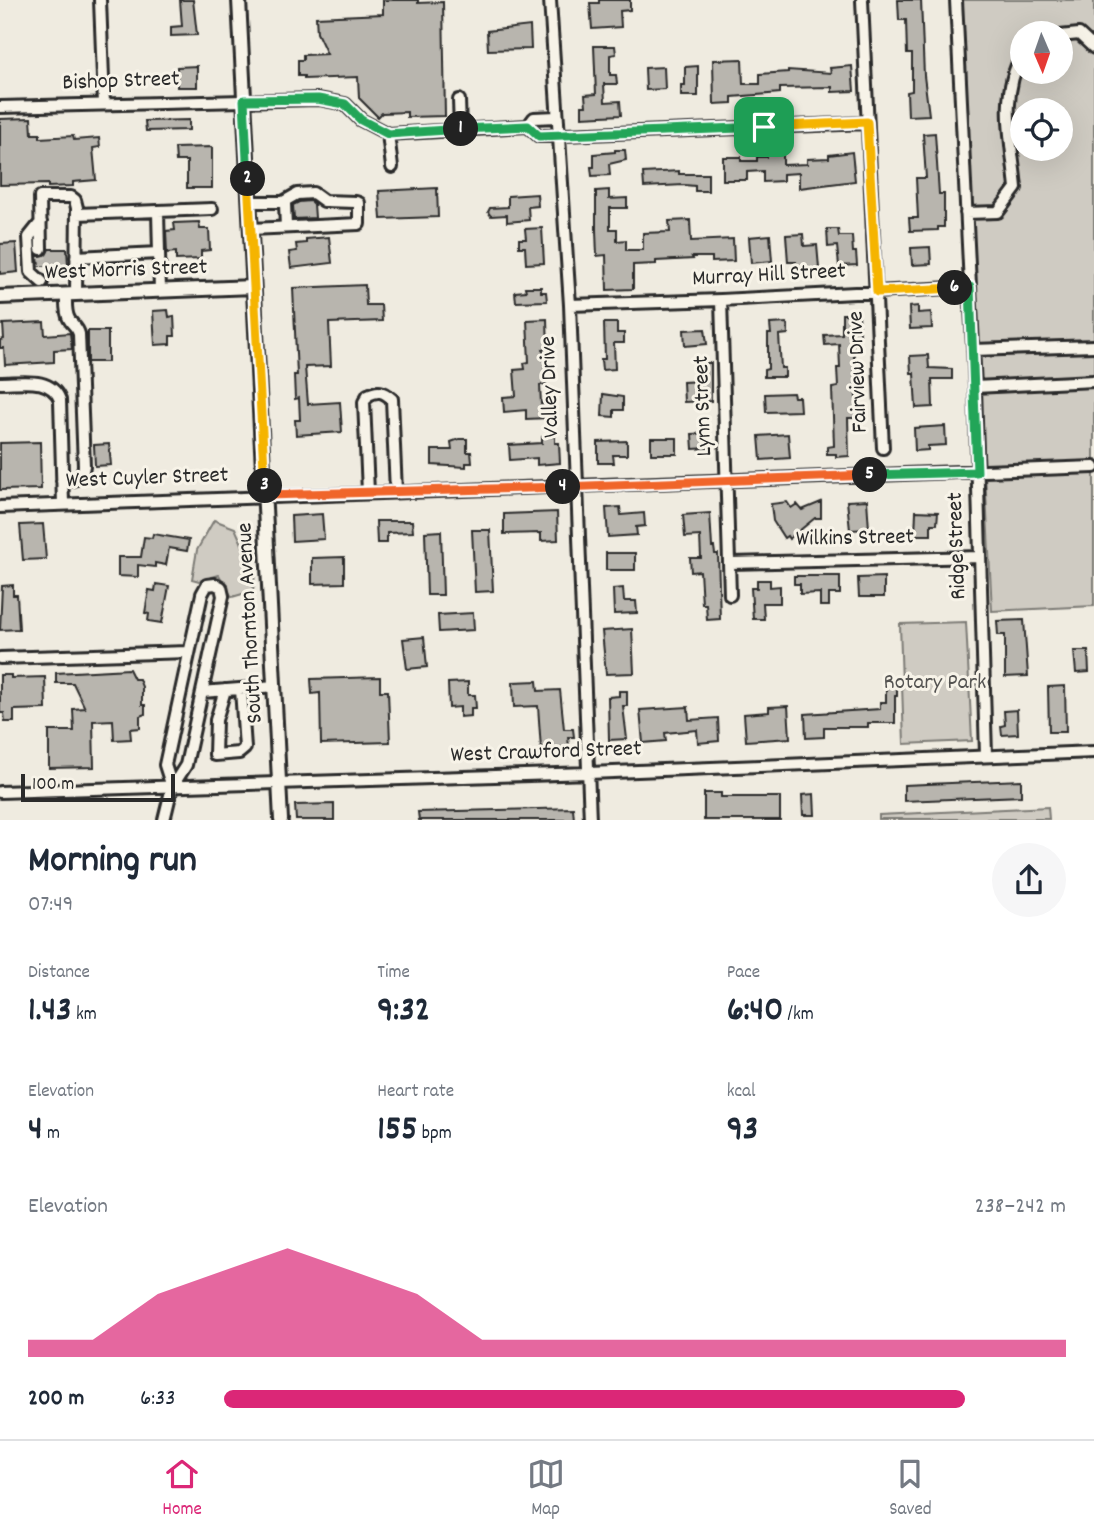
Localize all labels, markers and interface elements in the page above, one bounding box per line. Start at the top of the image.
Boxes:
north arrow [1010,21,1073,84]
map controls [1010,21,1073,161]
street label: Bishop Street [62,63,180,101]
pin [734,97,794,157]
button: locate [1010,98,1073,161]
icon: arrive [745,108,783,146]
pin: 1 [444,111,478,146]
text: 1 [458,115,463,142]
pin: 2 [230,162,266,196]
text: 2 [243,165,252,192]
street label: West Morris Street [44,252,208,290]
street label: Murray Hill Street [691,255,847,297]
pin: 6 [937,270,972,306]
text: 6 [950,274,959,301]
street label: Fairview Drive [840,310,878,434]
street label: Valley Drive [533,336,569,438]
street label: Lynn Street [686,355,722,457]
pin: 5 [852,458,888,492]
street label: West Cuyler Street [65,460,229,498]
text: 5 [865,461,874,488]
pin: 3 [247,468,282,504]
pin: 4 [546,470,580,504]
text: 3 [260,472,269,499]
text: 4 [559,473,566,500]
street label: Ridge Street [940,492,976,600]
street label: Wilkins Street [796,521,914,557]
street label: South Thornton Avenue [229,522,273,724]
park label: Rotary Park [883,667,987,700]
street label: West Crawford Street [450,733,642,773]
scale bar [21,771,175,802]
text: 100 m [32,772,74,799]
text: Morning run [28,835,197,890]
button: share [992,843,1066,917]
text: 07:49 [28,889,73,922]
text: Distance [28,960,90,987]
text: Time [377,960,410,987]
text: Pace [727,960,760,987]
text: 1.43 [28,987,72,1037]
text: 9:32 [377,987,430,1037]
text: 6:40 [727,987,783,1037]
text: km [72,1002,97,1029]
text: /km [783,1002,814,1029]
text: Elevation [28,1079,94,1106]
text: Heart rate [377,1079,454,1106]
text: kcal [727,1079,756,1106]
text: 4 [28,1106,43,1156]
text: 155 [377,1106,417,1156]
text: 93 [727,1106,758,1156]
text: m [43,1121,60,1148]
text: bpm [417,1121,452,1148]
text: Elevation [28,1191,108,1224]
text: 238–242 m [974,1191,1066,1224]
text: 200 m [28,1383,84,1416]
text: 6:33 [140,1383,176,1416]
tab: Home [162,1455,202,1524]
tab: Map [527,1455,565,1524]
tab: Saved [889,1455,932,1524]

